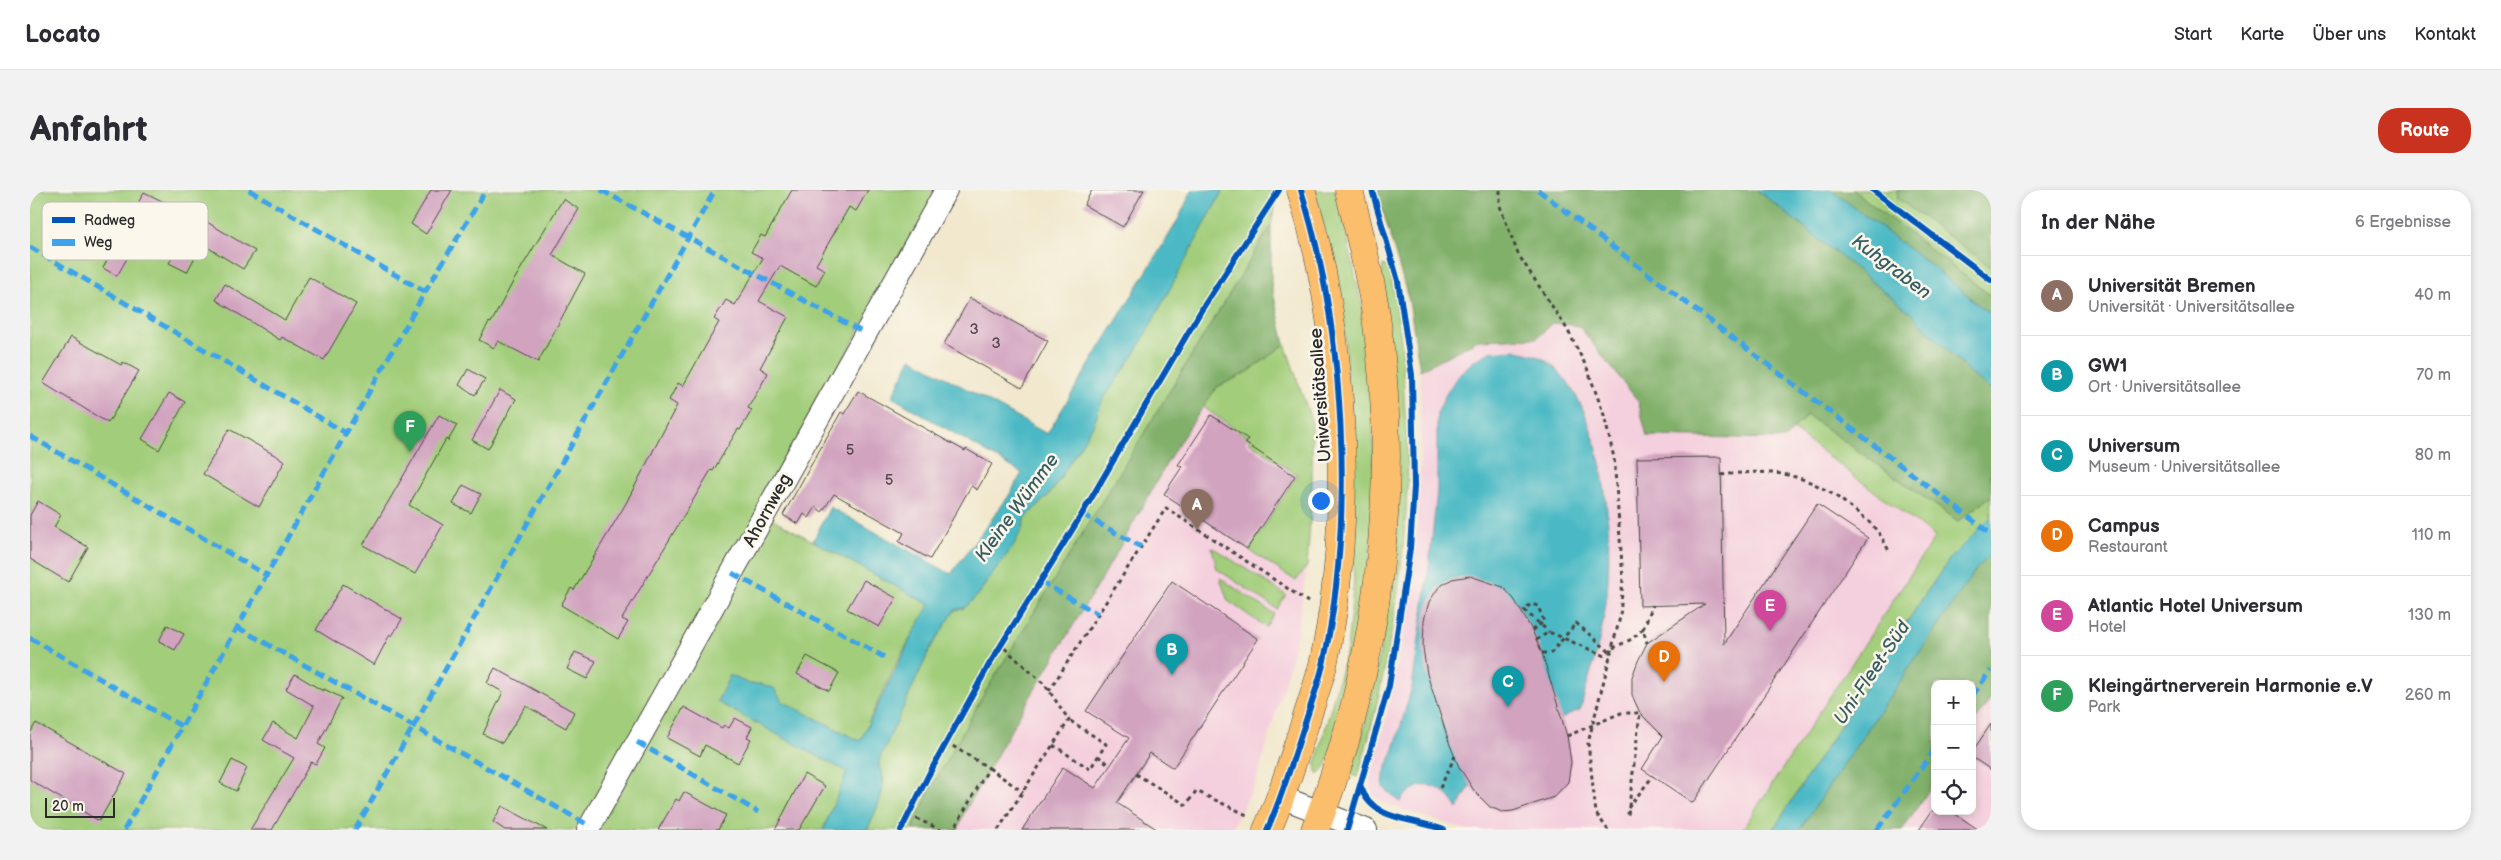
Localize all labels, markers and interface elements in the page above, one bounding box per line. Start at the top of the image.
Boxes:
text: Locato [25,20,100,49]
text: Start [2174,24,2212,45]
text: Karte [2240,24,2284,45]
text: Über uns [2312,24,2386,45]
text: Kontakt [2414,24,2476,45]
button: Route [2378,108,2471,153]
text: Anfahrt [30,109,148,152]
legend [42,202,208,260]
text: In der Nähe [2041,210,2155,235]
text: Radweg [84,212,135,229]
text: 6 Ergebnisse [2355,213,2451,232]
water label: Kuhgraben [1847,230,1935,304]
text: Weg [84,234,112,251]
text: Universität Bremen [2088,275,2256,298]
text: A [2052,286,2062,305]
text: 40 m [2414,286,2451,305]
text: Universität · Universitätsallee [2088,298,2295,317]
house number: 3 [969,320,979,339]
street label: Universitätsallee [1305,327,1336,463]
house number: 3 [991,334,1001,353]
text: GW1 [2088,355,2128,378]
text: B [2051,366,2063,385]
text: 70 m [2416,366,2451,385]
text: Ort · Universitätsallee [2088,378,2241,397]
pin: F [394,411,426,452]
text: Universum [2088,435,2180,458]
house number: 5 [846,441,854,460]
text: C [2051,446,2063,465]
text: 80 m [2415,446,2451,465]
water label: Kleine Wümme [970,449,1064,566]
text: Museum · Universitätsallee [2088,458,2280,477]
street label: Ahornweg [739,470,796,551]
house number: 5 [885,471,893,490]
your location [1308,488,1334,514]
pin: A [1181,489,1213,530]
text: Campus [2088,515,2160,538]
text: D [2051,526,2063,545]
text: 110 m [2412,526,2451,545]
text: Restaurant [2088,538,2168,557]
pin: E [1754,590,1786,631]
text: Atlantic Hotel Universum [2088,595,2303,618]
text: E [2052,606,2062,625]
text: 130 m [2408,606,2451,625]
water label: Uni-Fleet-Süd [1829,616,1916,729]
text: Hotel [2088,618,2126,637]
pin: B [1156,634,1188,675]
pin: D [1648,641,1680,682]
pin: C [1492,666,1524,707]
text: Kleingärtnerverein Harmonie e.V [2088,675,2373,698]
map controls [1931,680,1976,815]
button: + [1931,680,1976,725]
text: F [2052,686,2062,705]
text: 260 m [2405,686,2451,705]
text: Park [2088,698,2120,717]
button: − [1931,725,1976,770]
button: locate [1931,770,1976,815]
scale bar [45,795,115,818]
text: 20 m [52,798,84,815]

